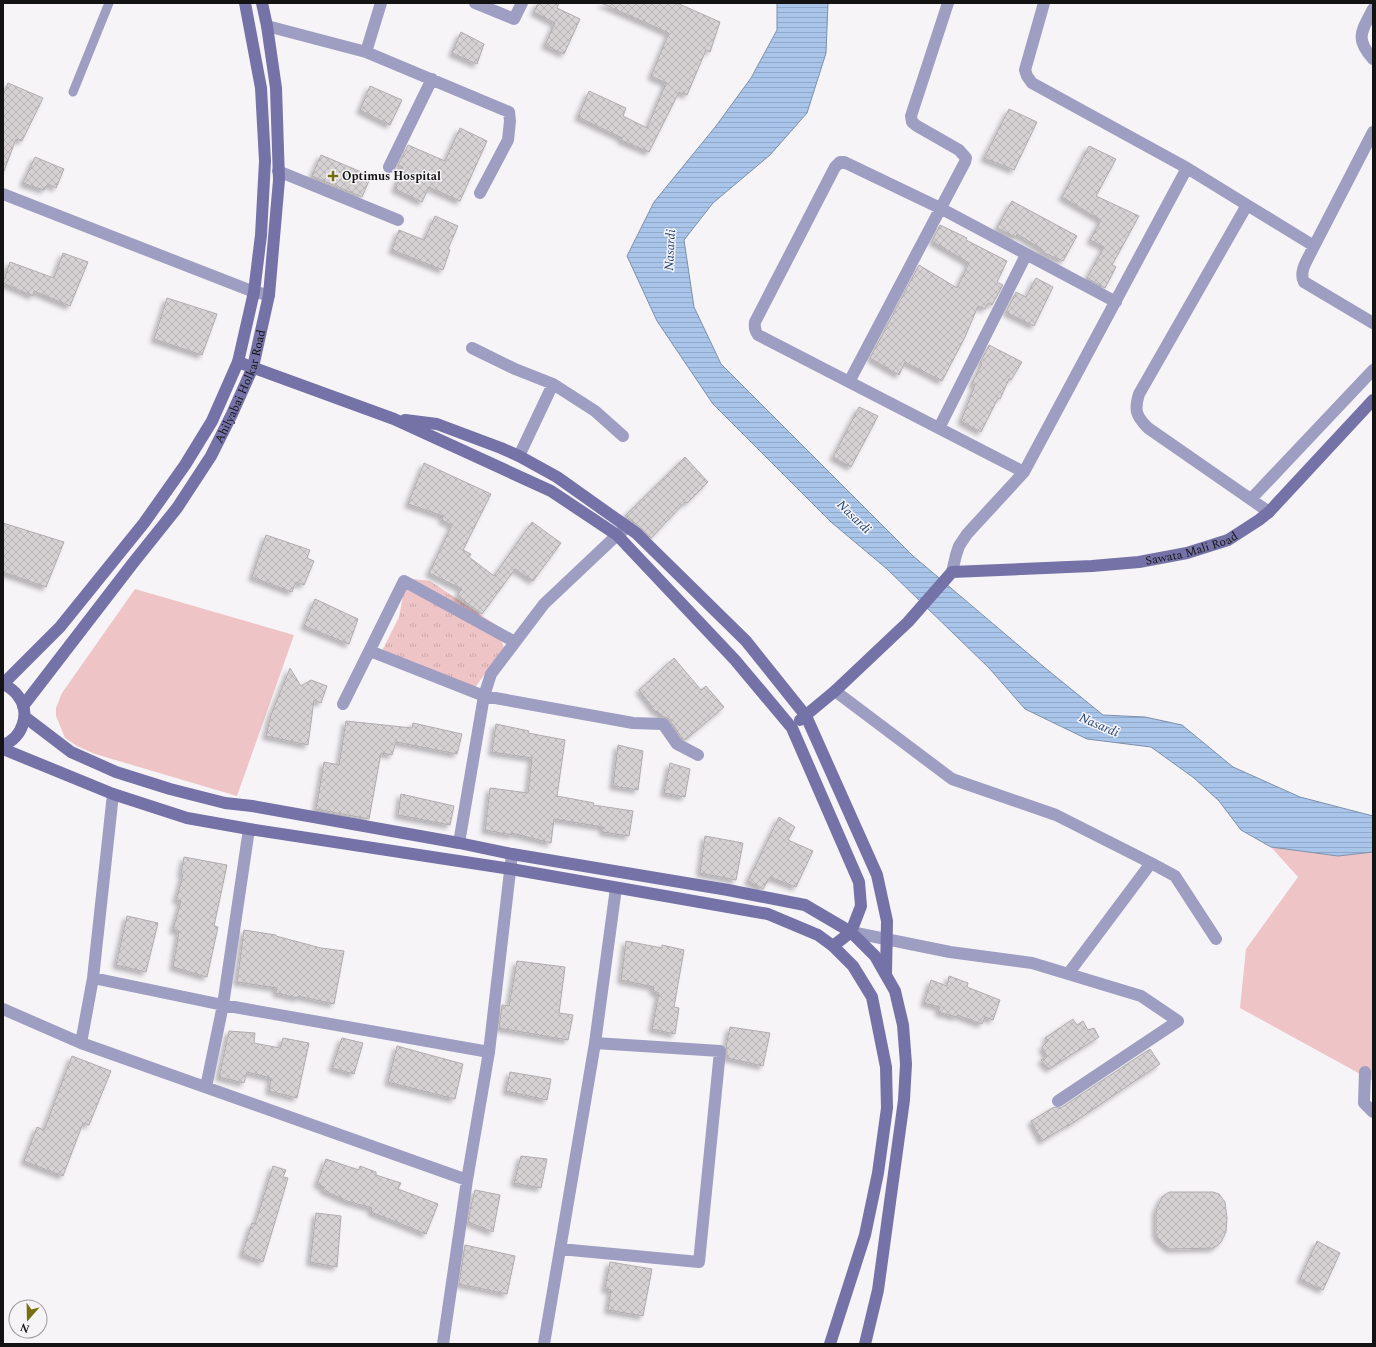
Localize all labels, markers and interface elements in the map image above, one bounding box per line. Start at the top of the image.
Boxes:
place label: Optimus Hospital [342,167,441,186]
marker: Optimus Hospital [327,170,339,182]
water label: Nasardi [659,228,681,271]
street label: Ahilyabai Holkar Road [209,327,271,446]
water label: Nasardi [832,495,876,539]
street label: Sawata Mali Road [1144,526,1242,570]
water label: Nasardi [1076,708,1122,742]
north arrow [8,1299,48,1339]
text: N [18,1318,32,1337]

